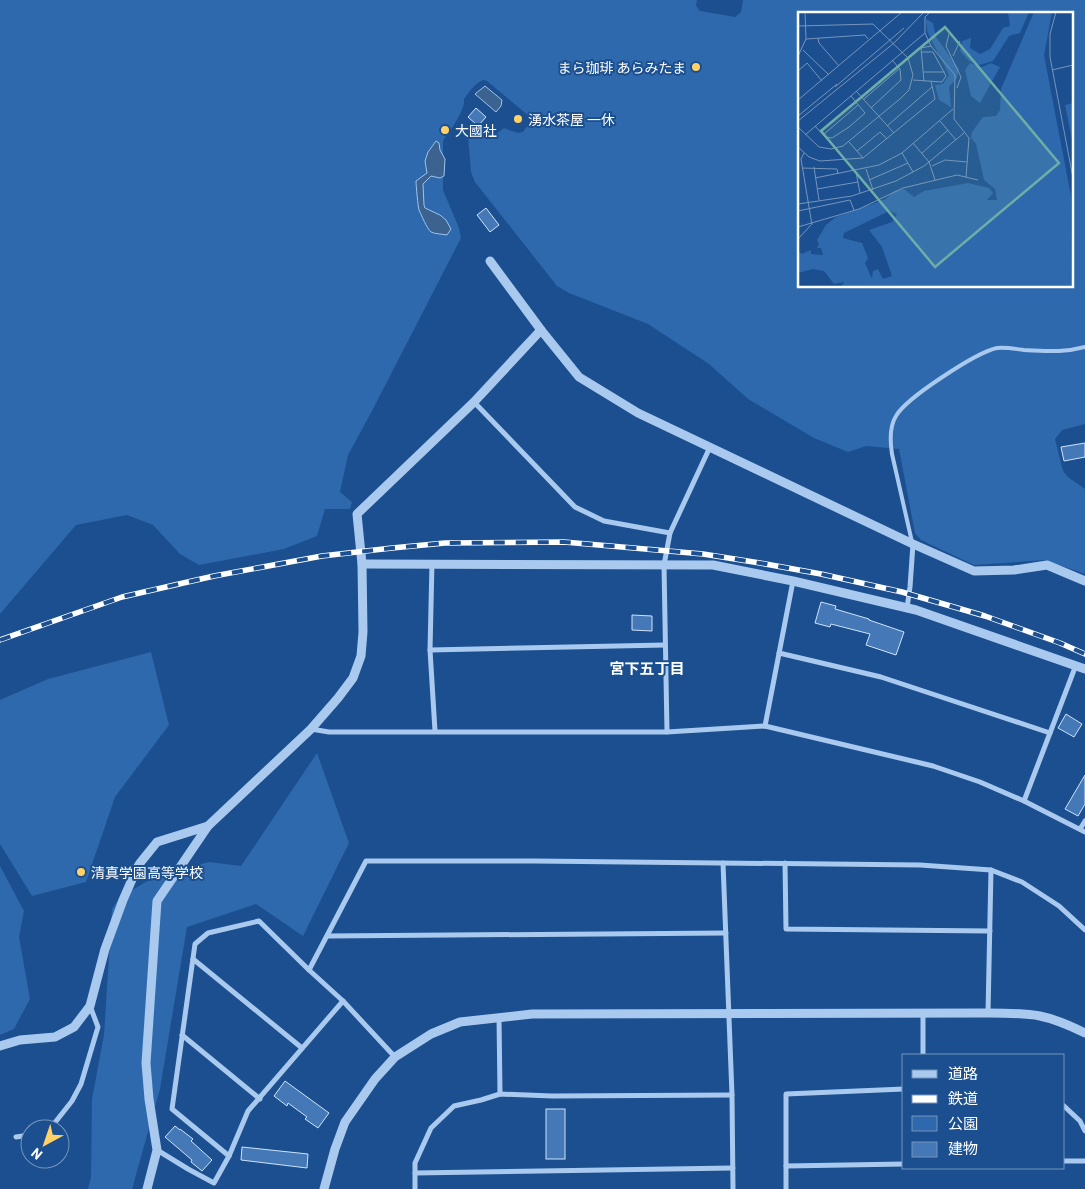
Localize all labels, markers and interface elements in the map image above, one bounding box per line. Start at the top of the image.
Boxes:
inset map [798,12,1072,288]
place label: まら珈琲 あらみたま [558,59,686,76]
marker: まら珈琲 あらみたま [690,61,702,73]
place label: 湧水茶屋 一休 [528,111,615,128]
marker: 湧水茶屋 一休 [512,113,524,125]
place label: 大國社 [455,122,497,139]
marker: 大國社 [439,124,451,136]
district label: 宮下五丁目 [609,659,685,677]
place label: 清真学園高等学校 [91,864,203,881]
marker: 清真学園高等学校 [75,866,87,878]
legend [902,1054,1065,1169]
text: 道路 [948,1064,978,1082]
text: 鉄道 [948,1089,978,1107]
text: 公園 [948,1114,978,1132]
north arrow [20,1119,70,1169]
text: 建物 [948,1139,978,1157]
text: N [27,1145,45,1164]

